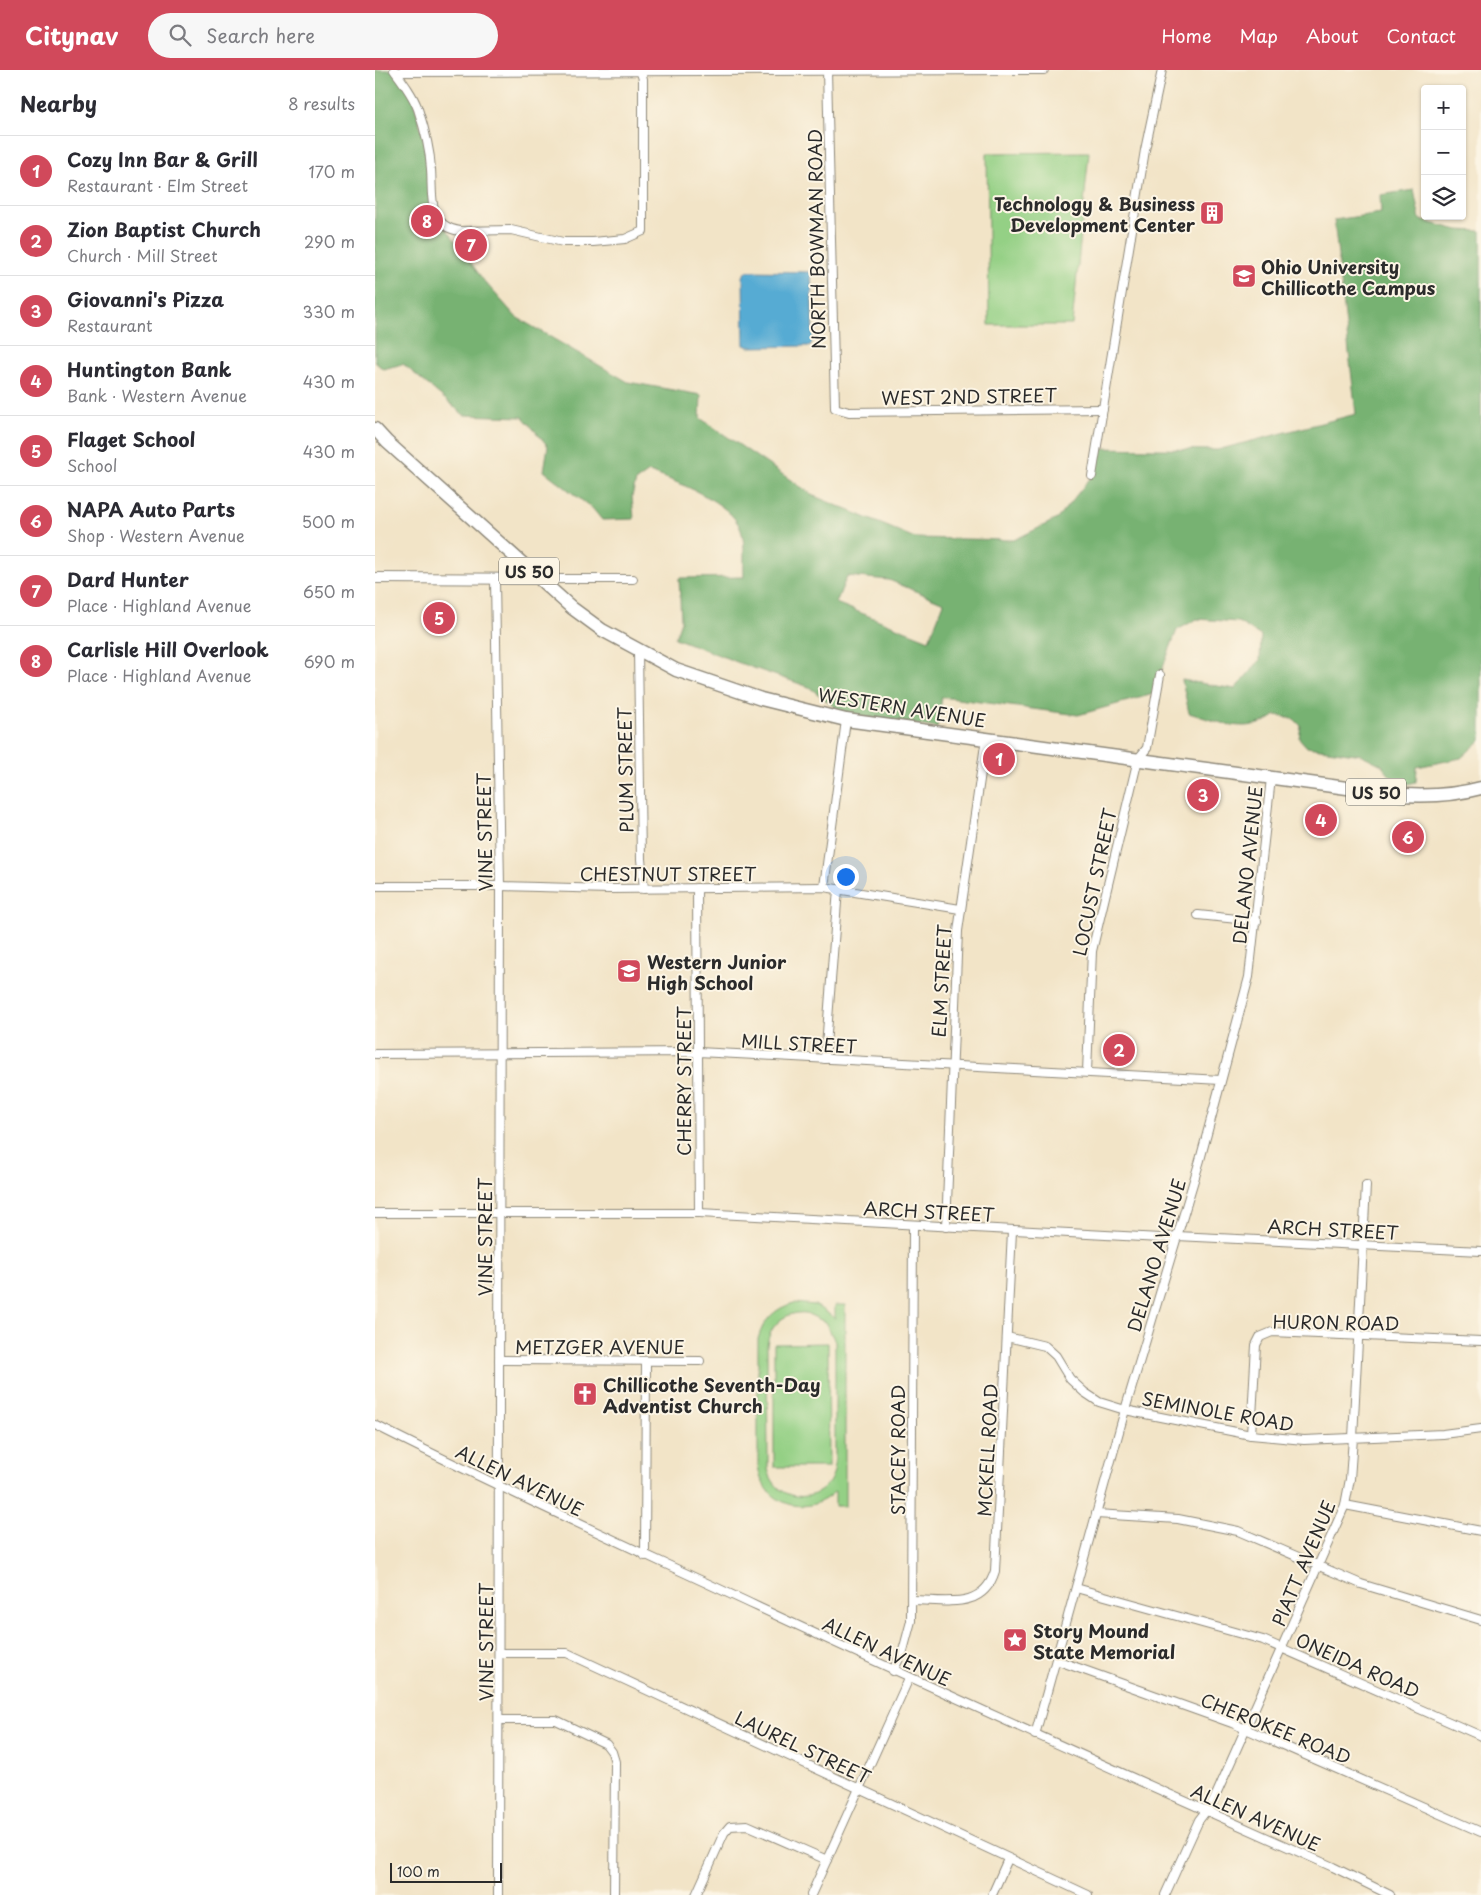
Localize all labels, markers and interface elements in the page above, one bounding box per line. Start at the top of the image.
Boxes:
search box [148,13,498,58]
text: Citynav [25,17,118,53]
icon: search [166,21,194,49]
text: Search here [206,21,315,49]
text: Home [1161,22,1211,49]
text: Map [1239,22,1278,49]
text: About [1306,22,1358,49]
text: Contact [1386,22,1456,49]
map controls [1421,85,1466,220]
button: + [1421,85,1466,130]
text: Nearby [20,87,97,119]
text: 8 results [288,91,355,115]
street label: NORTH BOWMAN ROAD [801,129,831,349]
button: − [1421,130,1466,175]
text: Cozy Inn Bar & Grill [67,145,258,173]
text: 1 [32,159,40,183]
text: 170 m [309,159,355,183]
text: Restaurant · Elm Street [67,173,248,197]
button: layers [1421,175,1466,220]
place label: Technology & Business Development Center [994,190,1196,238]
building icon: Technology & Business Development Center [1199,200,1225,226]
pin: 8 [411,202,443,240]
text: Zion Baptist Church [67,215,261,243]
pin: 7 [455,226,487,264]
text: 2 [30,229,42,253]
text: 290 m [304,229,355,253]
text: Church · Mill Street [67,243,218,267]
place label: Ohio University Chillicothe Campus [1261,253,1436,301]
school or university icon: Ohio University Chillicothe Campus [1231,263,1257,289]
text: Giovanni's Pizza [67,285,224,313]
text: 3 [31,299,41,323]
text: 330 m [302,299,355,323]
text: Restaurant [67,313,153,337]
text: Huntington Bank [67,355,232,383]
text: 4 [31,369,41,393]
text: 430 m [303,369,355,393]
street label: WEST 2ND STREET [881,381,1058,411]
text: Bank · Western Avenue [67,383,247,407]
text: Flaget School [67,425,195,453]
text: 5 [31,439,41,463]
text: 430 m [303,439,355,463]
text: School [67,453,117,477]
text: NAPA Auto Parts [67,495,235,523]
text: 6 [30,509,42,533]
text: 500 m [302,509,355,533]
text: Shop · Western Avenue [67,523,245,547]
road number: US 50 [499,558,559,584]
text: Dard Hunter [67,565,189,593]
text: 7 [31,579,41,603]
text: 650 m [303,579,355,603]
text: Place · Highland Avenue [67,593,251,617]
pin: 5 [423,599,455,637]
text: Carlisle Hill Overlook [67,635,269,663]
text: 8 [31,649,41,673]
text: 690 m [304,649,355,673]
text: Place · Highland Avenue [67,663,251,687]
street label: WESTERN AVENUE [816,680,988,734]
street label: PLUM STREET [610,706,640,833]
pin: 1 [983,740,1015,778]
street label: VINE STREET [469,772,499,892]
pin: 3 [1187,776,1219,814]
road number: US 50 [1346,779,1406,806]
street label: DELANO AVENUE [1225,785,1269,945]
pin: 4 [1305,801,1337,839]
street label: LOCUST STREET [1065,805,1123,958]
pin: 6 [1392,818,1424,856]
street label: CHESTNUT STREET [580,860,757,887]
your location [833,864,859,890]
street label: ELM STREET [925,923,957,1038]
place label: Western Junior High School [647,948,787,996]
school or university icon: Western Junior High School [616,958,642,984]
street label: CHERRY STREET [670,1005,697,1156]
street label: MILL STREET [740,1026,858,1060]
pin: 2 [1103,1031,1135,1069]
street label: DELANO AVENUE [1120,1175,1192,1335]
street label: VINE STREET [471,1177,498,1296]
street label: ARCH STREET [863,1194,996,1228]
street label: ARCH STREET [1267,1212,1400,1246]
street label: HURON ROAD [1272,1307,1400,1337]
street label: METZGER AVENUE [515,1333,685,1360]
place label: Chillicothe Seventh-Day Adventist Church [603,1371,821,1419]
church icon: Chillicothe Seventh-Day Adventist Church [572,1381,598,1407]
street label: MCKELL ROAD [970,1383,1004,1517]
street label: SEMINOLE ROAD [1140,1384,1296,1438]
street label: STACEY ROAD [884,1385,911,1515]
street label: ALLEN AVENUE [452,1437,588,1523]
street label: PIATT AVENUE [1264,1496,1342,1630]
street label: VINE STREET [472,1582,499,1701]
street label: ALLEN AVENUE [818,1609,956,1693]
place label: Story Mound State Memorial [1033,1617,1175,1665]
street label: ONEIDA ROAD [1292,1626,1424,1704]
place icon: Story Mound State Memorial [1002,1627,1028,1653]
street label: CHEROKEE ROAD [1197,1685,1355,1771]
street label: LAUREL STREET [731,1704,876,1791]
street label: ALLEN AVENUE [1187,1776,1325,1858]
scale bar [390,1860,503,1883]
text: 100 m [397,1861,440,1882]

